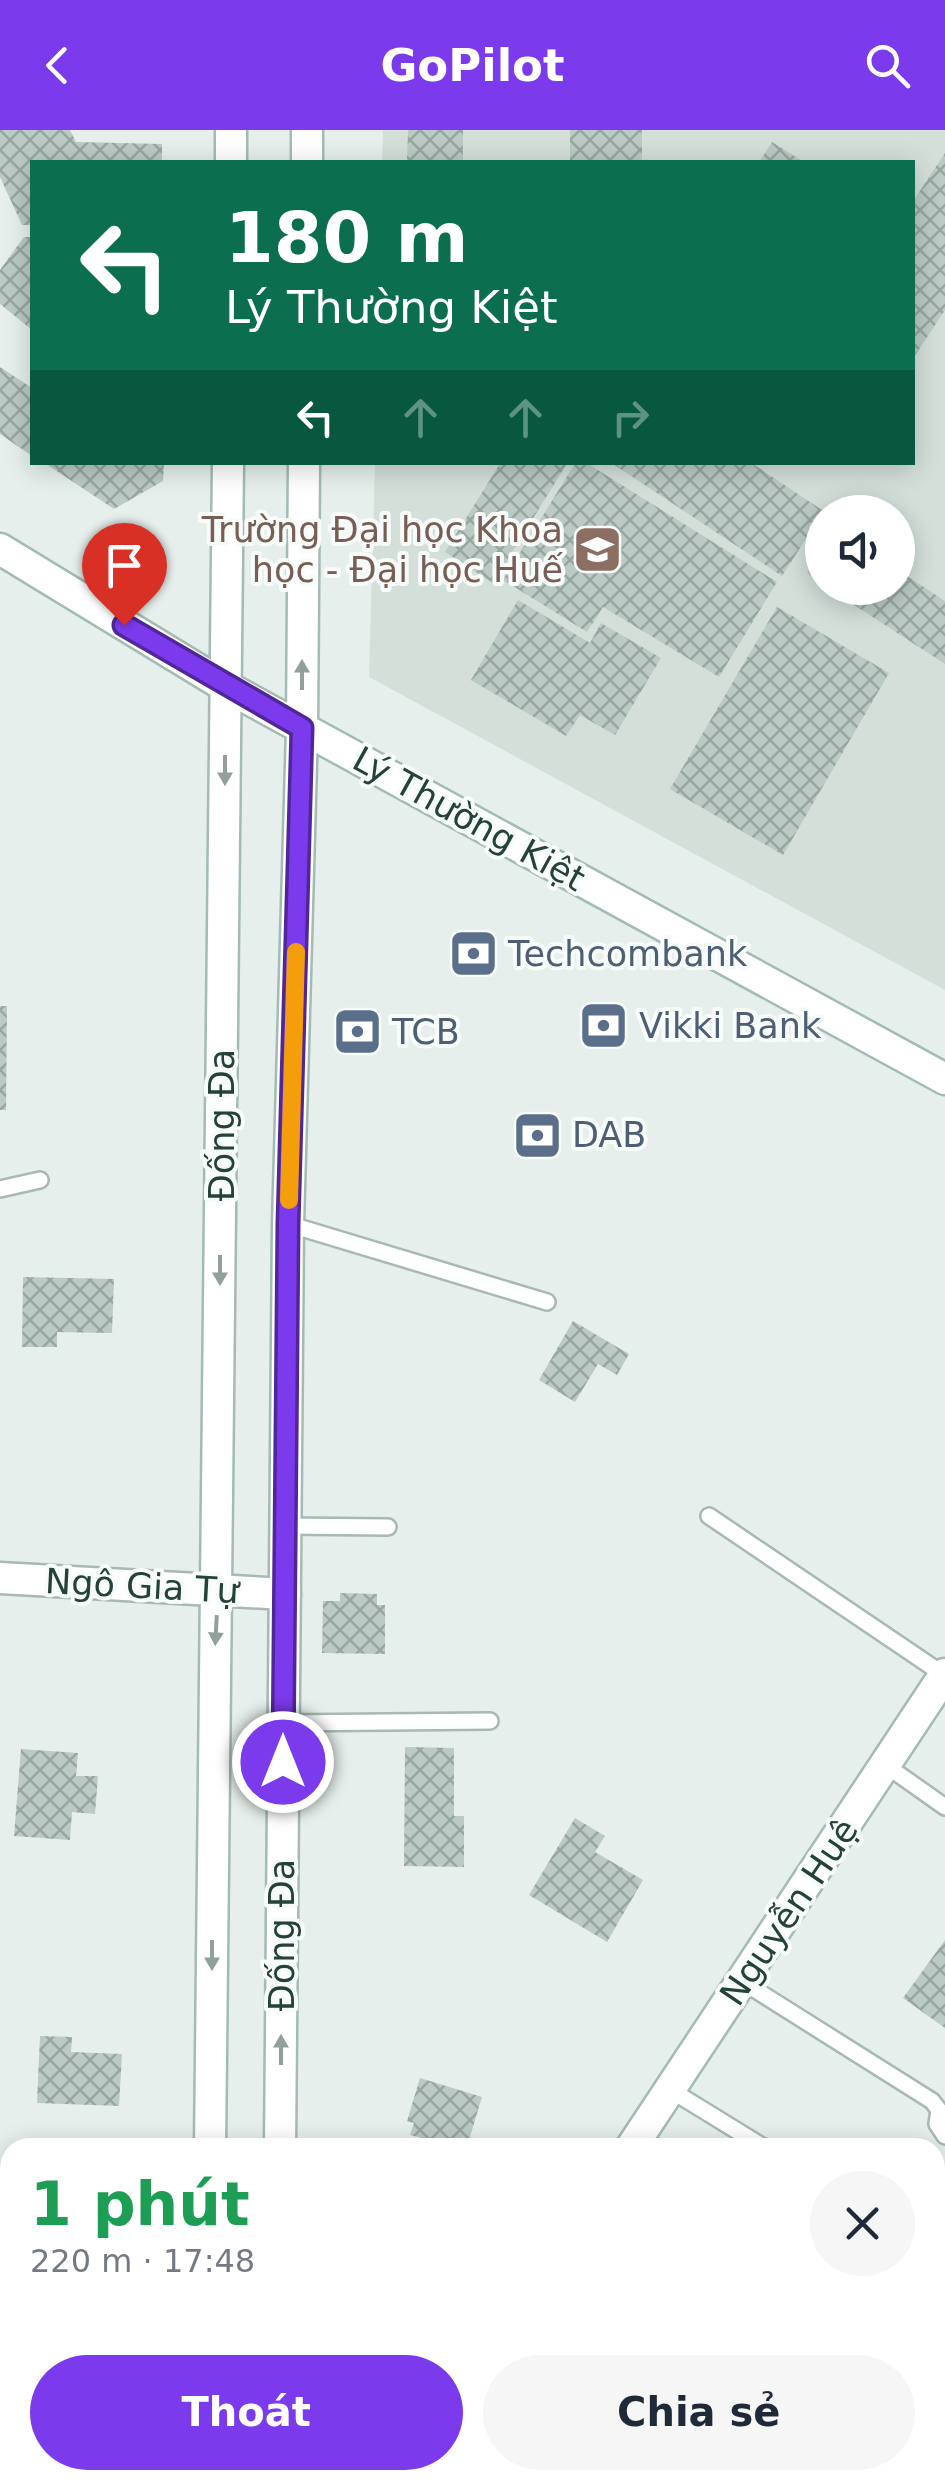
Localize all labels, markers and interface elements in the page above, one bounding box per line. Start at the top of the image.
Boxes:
icon: back [30,38,85,93]
icon: search [860,38,915,93]
text: GoPilot [380,39,565,92]
text: 180 m [225,197,468,279]
icon: left [60,200,190,330]
text: Lý Thường Kiệt [225,281,558,334]
icon: left [288,390,343,445]
icon: ahead [393,390,448,445]
icon: ahead [498,390,553,445]
icon: right [603,390,658,445]
map controls [805,495,915,605]
button: sound [805,495,915,605]
place label: Trường Đại học Khoa học - Đại học Huế [201,510,563,590]
pin [82,523,167,626]
school or university icon: Trường Đại học Khoa học - Đại học Huế [572,524,624,576]
icon: arrive [97,538,152,593]
one-way arrow [295,659,311,691]
street label: Lý Thường Kiệt [346,739,592,899]
one-way arrow [216,754,232,786]
bank icon: Techcombank [447,928,499,980]
place label: Techcombank [507,934,748,974]
bank icon: Vikki Bank [578,1000,630,1052]
bank icon: TCB [331,1006,383,1058]
place label: Vikki Bank [639,1006,822,1046]
place label: TCB [391,1012,460,1052]
street label: Đống Đa [202,1049,242,1201]
bank icon: DAB [511,1109,563,1161]
place label: DAB [572,1115,646,1155]
one-way arrow [212,1254,228,1286]
street label: Ngô Gia Tự [44,1561,242,1611]
one-way arrow [208,1614,224,1646]
position arrow [231,1710,335,1814]
street label: Nguyễn Huệ [712,1811,866,2013]
street label: Đống Đa [262,1859,302,2011]
one-way arrow [204,1939,220,1971]
one-way arrow [273,2034,289,2066]
text: 1 phút [30,2169,250,2239]
button: close [810,2171,915,2276]
text: 220 m · 17:48 [30,2242,255,2280]
button: Thoát [30,2355,463,2470]
button: Chia sẻ [483,2355,915,2470]

